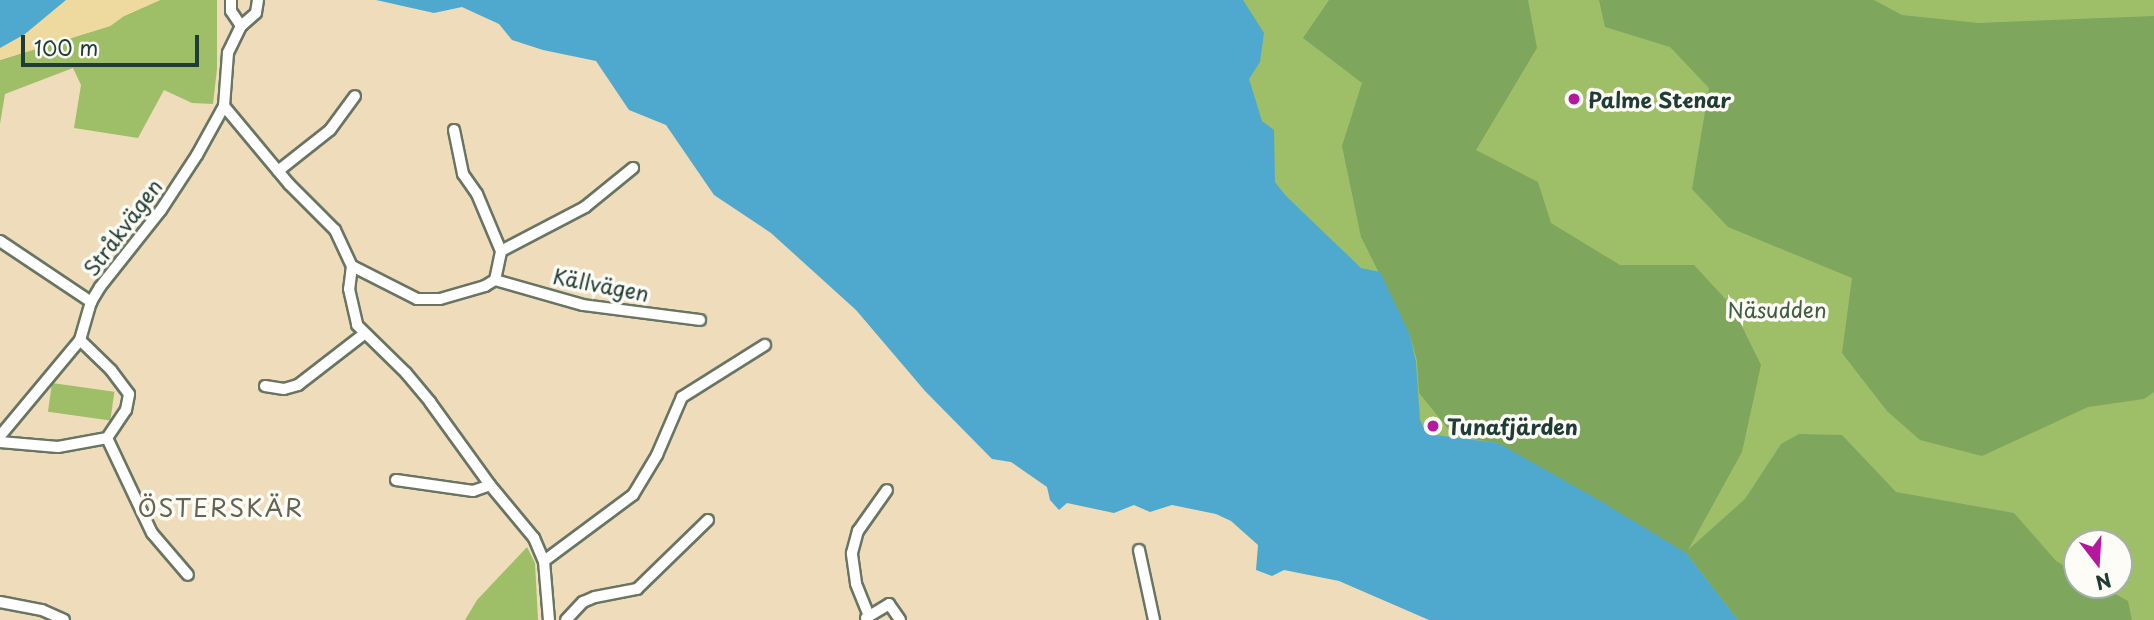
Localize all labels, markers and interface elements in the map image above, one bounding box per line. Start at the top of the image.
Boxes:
scale bar [24,21,203,65]
text: 100 m [34,31,98,63]
place label: Palme Stenar [1588,86,1733,112]
marker: Palme Stenar [1566,91,1582,107]
street label: Stråkvägen [77,174,167,280]
street label: Källvägen [551,262,651,306]
park label: Näsudden [1727,296,1827,322]
place label: Tunafjärden [1447,413,1578,439]
marker: Tunafjärden [1425,418,1441,434]
district label: ÖSTERSKÄR [140,494,302,522]
north arrow [2063,529,2133,599]
text: N [2092,567,2115,598]

